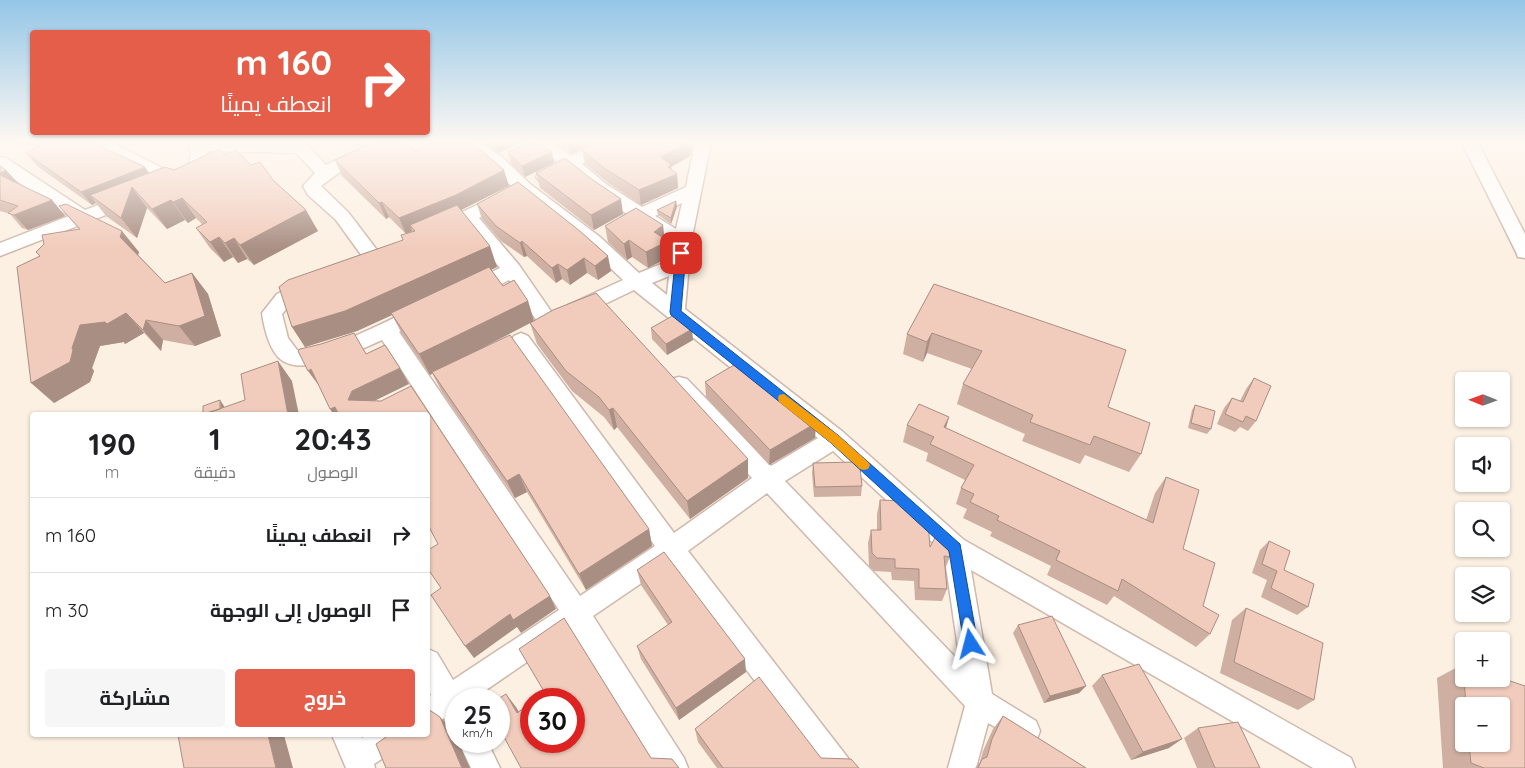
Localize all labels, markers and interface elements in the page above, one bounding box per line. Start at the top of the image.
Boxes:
text: 160 m [235,40,332,84]
icon: right [350,50,415,115]
text: انعطف يمينًا [220,90,332,118]
pin [660,232,702,274]
icon: arrive [667,239,695,267]
north arrow [1455,372,1510,428]
map controls [1455,372,1510,752]
text: 1 [209,420,221,458]
text: 20:43 [294,420,372,458]
text: 190 [88,425,136,463]
button: sound [1455,437,1510,492]
text: m [105,462,119,482]
text: دقيقة [194,462,236,482]
text: الوصول [307,462,358,482]
button: search [1455,502,1510,557]
icon: right [387,521,415,549]
text: 160 m [45,523,96,547]
text: انعطف يمينًا [265,523,372,547]
button: layers [1455,567,1510,622]
icon: arrive [387,596,415,624]
text: 30 m [45,598,89,622]
text: الوصول إلى الوجهة [210,598,372,622]
position arrow [944,617,996,669]
button: + [1455,632,1510,687]
button: مشاركة [45,669,225,727]
button: خروج [235,669,415,727]
speed limit sign: 30 [520,688,585,753]
button: − [1455,697,1510,752]
text: 25 [463,699,492,730]
text: km/h [462,725,493,740]

